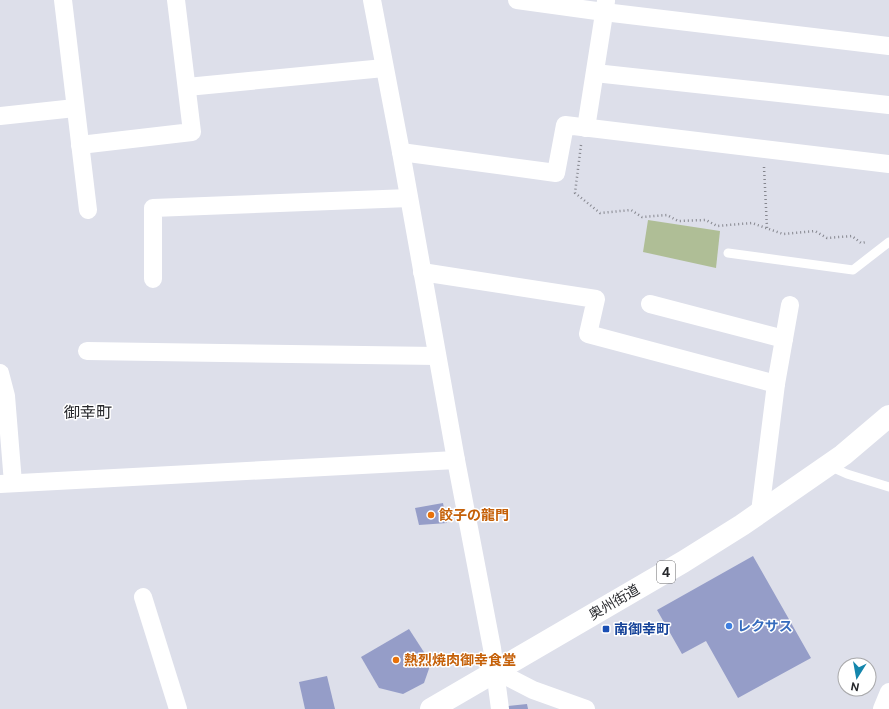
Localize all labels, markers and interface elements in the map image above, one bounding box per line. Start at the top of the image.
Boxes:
district label: 御幸町 [64,403,112,422]
place label: 餃子の龍門 [439,507,509,523]
marker: 餃子の龍門 [426,510,436,520]
road number: 4 [657,561,675,583]
street label: 奥州街道 [586,581,642,623]
place label: レクサス [737,618,793,634]
place label: 南御幸町 [614,621,670,637]
marker: レクサス [724,621,734,631]
marker: 南御幸町 [601,624,611,634]
place label: 熱烈焼肉御幸食堂 [404,652,516,668]
marker: 熱烈焼肉御幸食堂 [391,655,401,665]
north arrow [837,657,877,697]
text: N [850,680,860,694]

